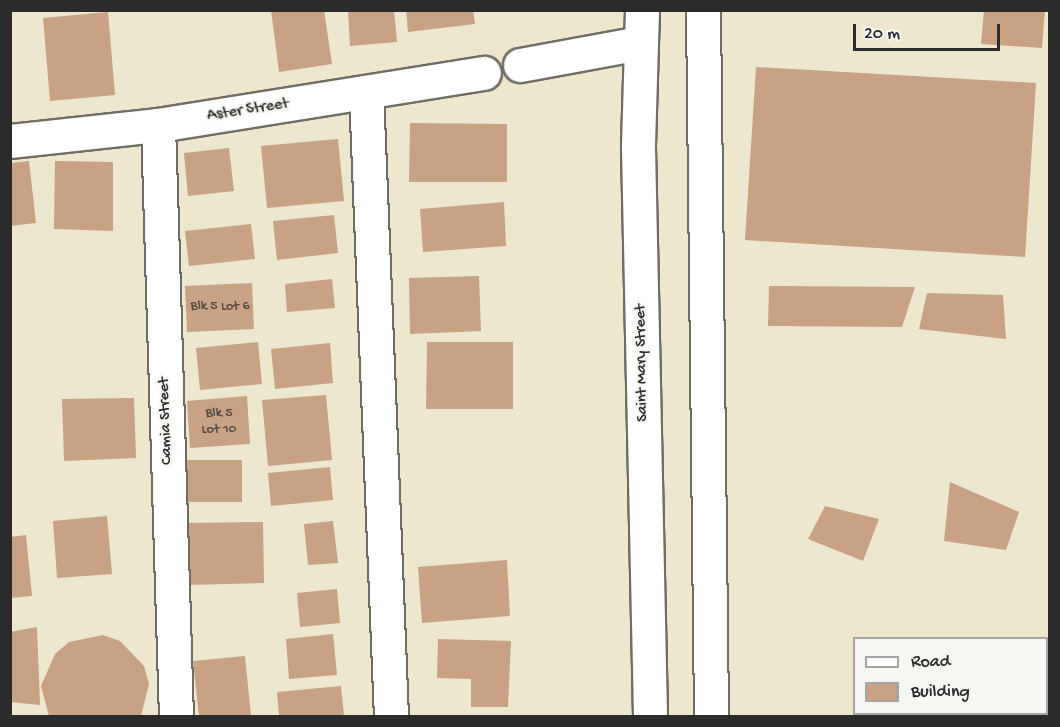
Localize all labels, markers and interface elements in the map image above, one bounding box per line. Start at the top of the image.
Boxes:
scale bar [856,12,1003,50]
text: 20 m [864,24,900,45]
street label: Aster Street [206,95,290,127]
house number: Blk 5 Lot 6 [191,299,249,315]
street label: Saint Mary Street [632,304,654,422]
street label: Camia Street [156,377,178,465]
house number: Blk 5 Lot 10 [201,406,237,438]
legend [853,637,1048,715]
text: Road [911,652,950,673]
text: Building [911,682,970,703]

